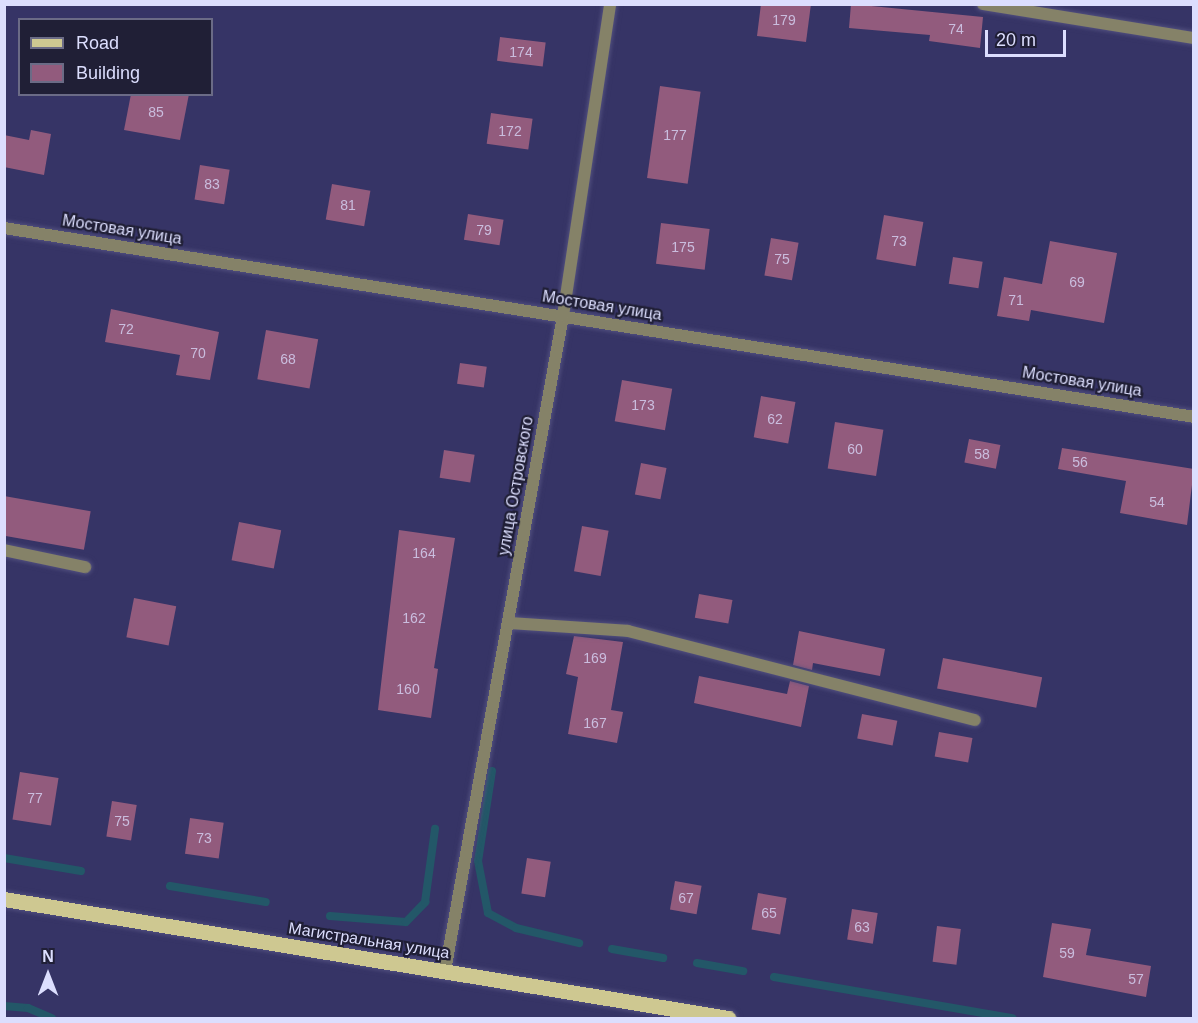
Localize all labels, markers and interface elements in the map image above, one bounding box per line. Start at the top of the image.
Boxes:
house number: 179 [772,12,796,28]
legend [18,18,213,96]
scale bar [988,18,1069,56]
house number: 74 [948,21,964,37]
text: 20 m [996,30,1036,50]
text: Road [76,33,119,53]
house number: 174 [509,44,533,60]
text: Building [76,63,140,83]
house number: 85 [148,104,164,120]
house number: 172 [498,123,522,139]
house number: 177 [663,127,687,143]
house number: 83 [204,176,220,192]
house number: 81 [340,197,356,213]
street label: Мостовая улица [61,211,183,249]
house number: 79 [476,222,492,238]
house number: 73 [891,233,907,249]
house number: 175 [671,239,695,255]
house number: 75 [774,251,790,267]
house number: 69 [1069,274,1085,290]
street label: Мостовая улица [541,287,663,325]
house number: 71 [1008,292,1024,308]
house number: 72 [118,321,134,337]
house number: 70 [190,345,206,361]
house number: 68 [280,351,296,367]
street label: Мостовая улица [1021,363,1143,401]
house number: 173 [631,397,655,413]
house number: 62 [767,411,783,427]
street label: улица Островского [494,415,538,557]
house number: 60 [847,441,863,457]
house number: 58 [974,446,990,462]
house number: 56 [1072,454,1088,470]
house number: 54 [1149,494,1165,510]
house number: 164 [412,545,436,561]
house number: 162 [402,610,426,626]
house number: 169 [583,650,607,666]
house number: 160 [396,681,420,697]
house number: 167 [583,715,607,731]
house number: 77 [27,790,43,806]
house number: 75 [114,813,130,829]
house number: 73 [196,830,212,846]
house number: 67 [678,890,694,906]
house number: 65 [761,905,777,921]
street label: Магистральная улица [287,919,451,963]
house number: 63 [854,919,870,935]
north arrow [18,945,78,1005]
house number: 59 [1059,945,1075,961]
text: N [42,948,54,965]
house number: 57 [1128,971,1144,987]

